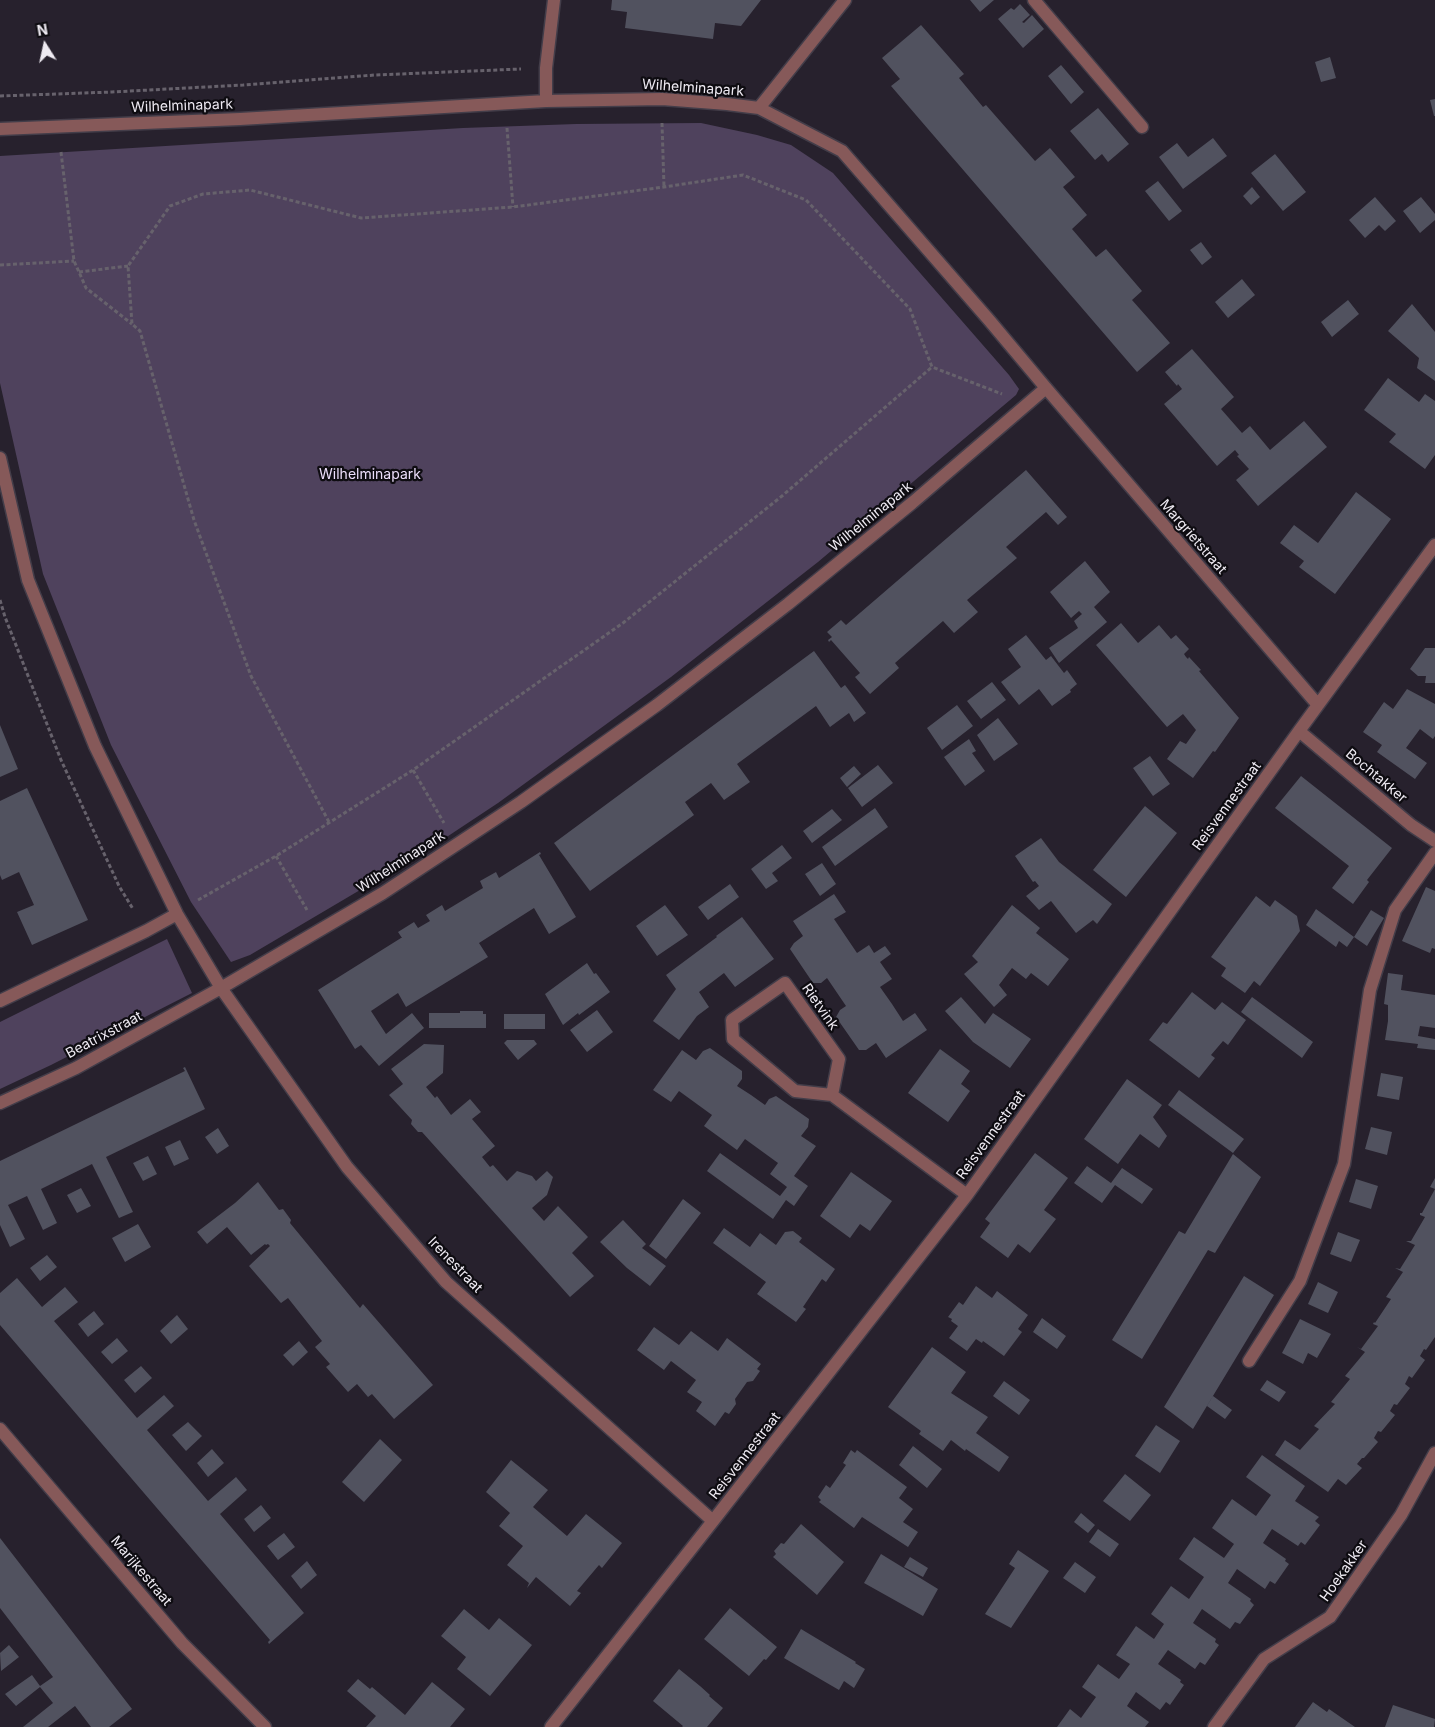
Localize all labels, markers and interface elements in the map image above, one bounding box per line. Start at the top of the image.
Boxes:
north arrow [20,20,70,70]
text: N [36,20,49,39]
street label: Wilhelminapark [642,76,744,100]
street label: Wilhelminapark [131,96,233,116]
park label: Wilhelminapark [319,467,421,483]
street label: Wilhelminapark [826,478,916,556]
street label: Margrietstraat [1156,496,1230,578]
street label: Bochtakker [1342,746,1410,806]
street label: Reisvennestraat [1189,758,1265,854]
street label: Wilhelminapark [354,827,448,897]
street label: Rietvink [798,981,842,1033]
street label: Beatrixstraat [63,1008,145,1062]
street label: Reisvennestraat [953,1087,1029,1183]
street label: Irenestraat [424,1234,486,1296]
street label: Reisvennestraat [706,1409,784,1503]
street label: Marijkestraat [107,1533,175,1609]
street label: Hoekakker [1317,1537,1371,1605]

